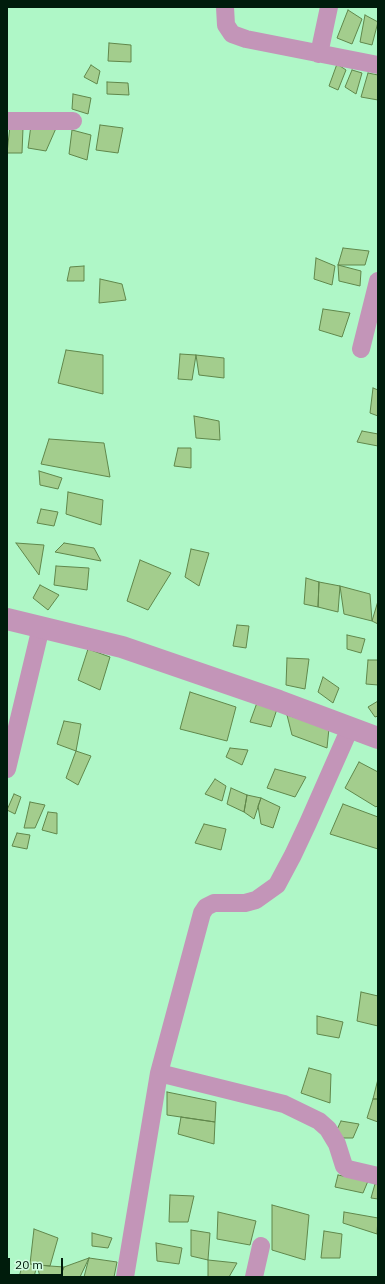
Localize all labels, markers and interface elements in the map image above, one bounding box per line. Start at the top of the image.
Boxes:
scale bar [10,1250,65,1276]
text: 20 m [15,1257,43,1272]

